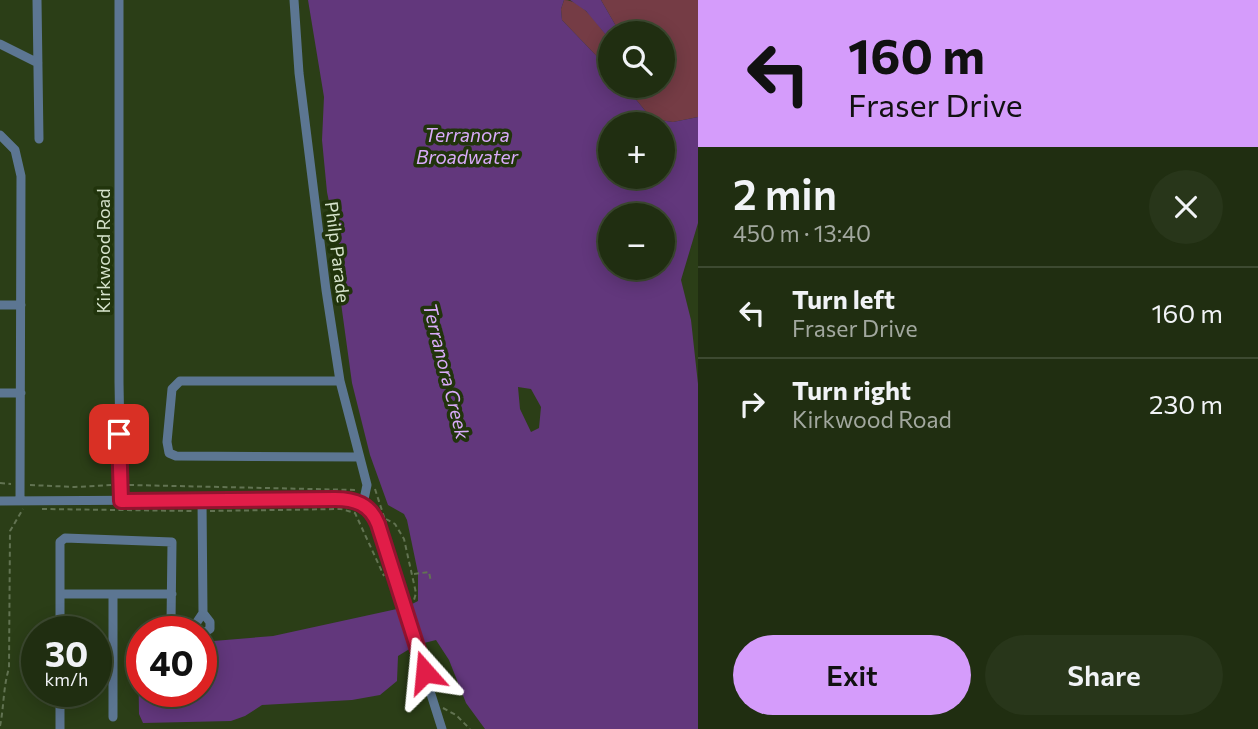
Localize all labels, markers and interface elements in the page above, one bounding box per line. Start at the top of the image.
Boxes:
map controls [598,21,675,280]
button: search [598,21,675,98]
text: 160 m [848,24,985,84]
icon: left [733,28,824,119]
text: Fraser Drive [848,84,1023,124]
button: + [598,112,675,189]
water label: Terranora Broadwater [416,123,519,168]
text: 2 min [733,167,837,219]
button: close [1149,170,1223,244]
street label: Kirkwood Road [92,188,114,314]
street label: Philp Parade [321,200,355,304]
button: − [598,203,675,280]
text: 450 m · 13:40 [733,219,871,247]
text: Turn left [792,283,895,314]
icon: left [733,294,771,332]
text: 160 m [1151,297,1223,328]
water label: Terranora Creek [419,301,475,442]
text: Fraser Drive [792,314,918,342]
text: Turn right [792,374,911,405]
icon: right [733,385,771,423]
text: 230 m [1149,388,1223,419]
pin [89,404,149,464]
text: Kirkwood Road [792,405,952,433]
icon: arrive [100,415,138,453]
speed limit sign: 40 [126,616,217,707]
text: 30 [45,631,88,674]
position arrow [388,635,462,709]
button: Exit [733,635,971,715]
button: Share [985,635,1223,715]
text: km/h [45,668,88,690]

